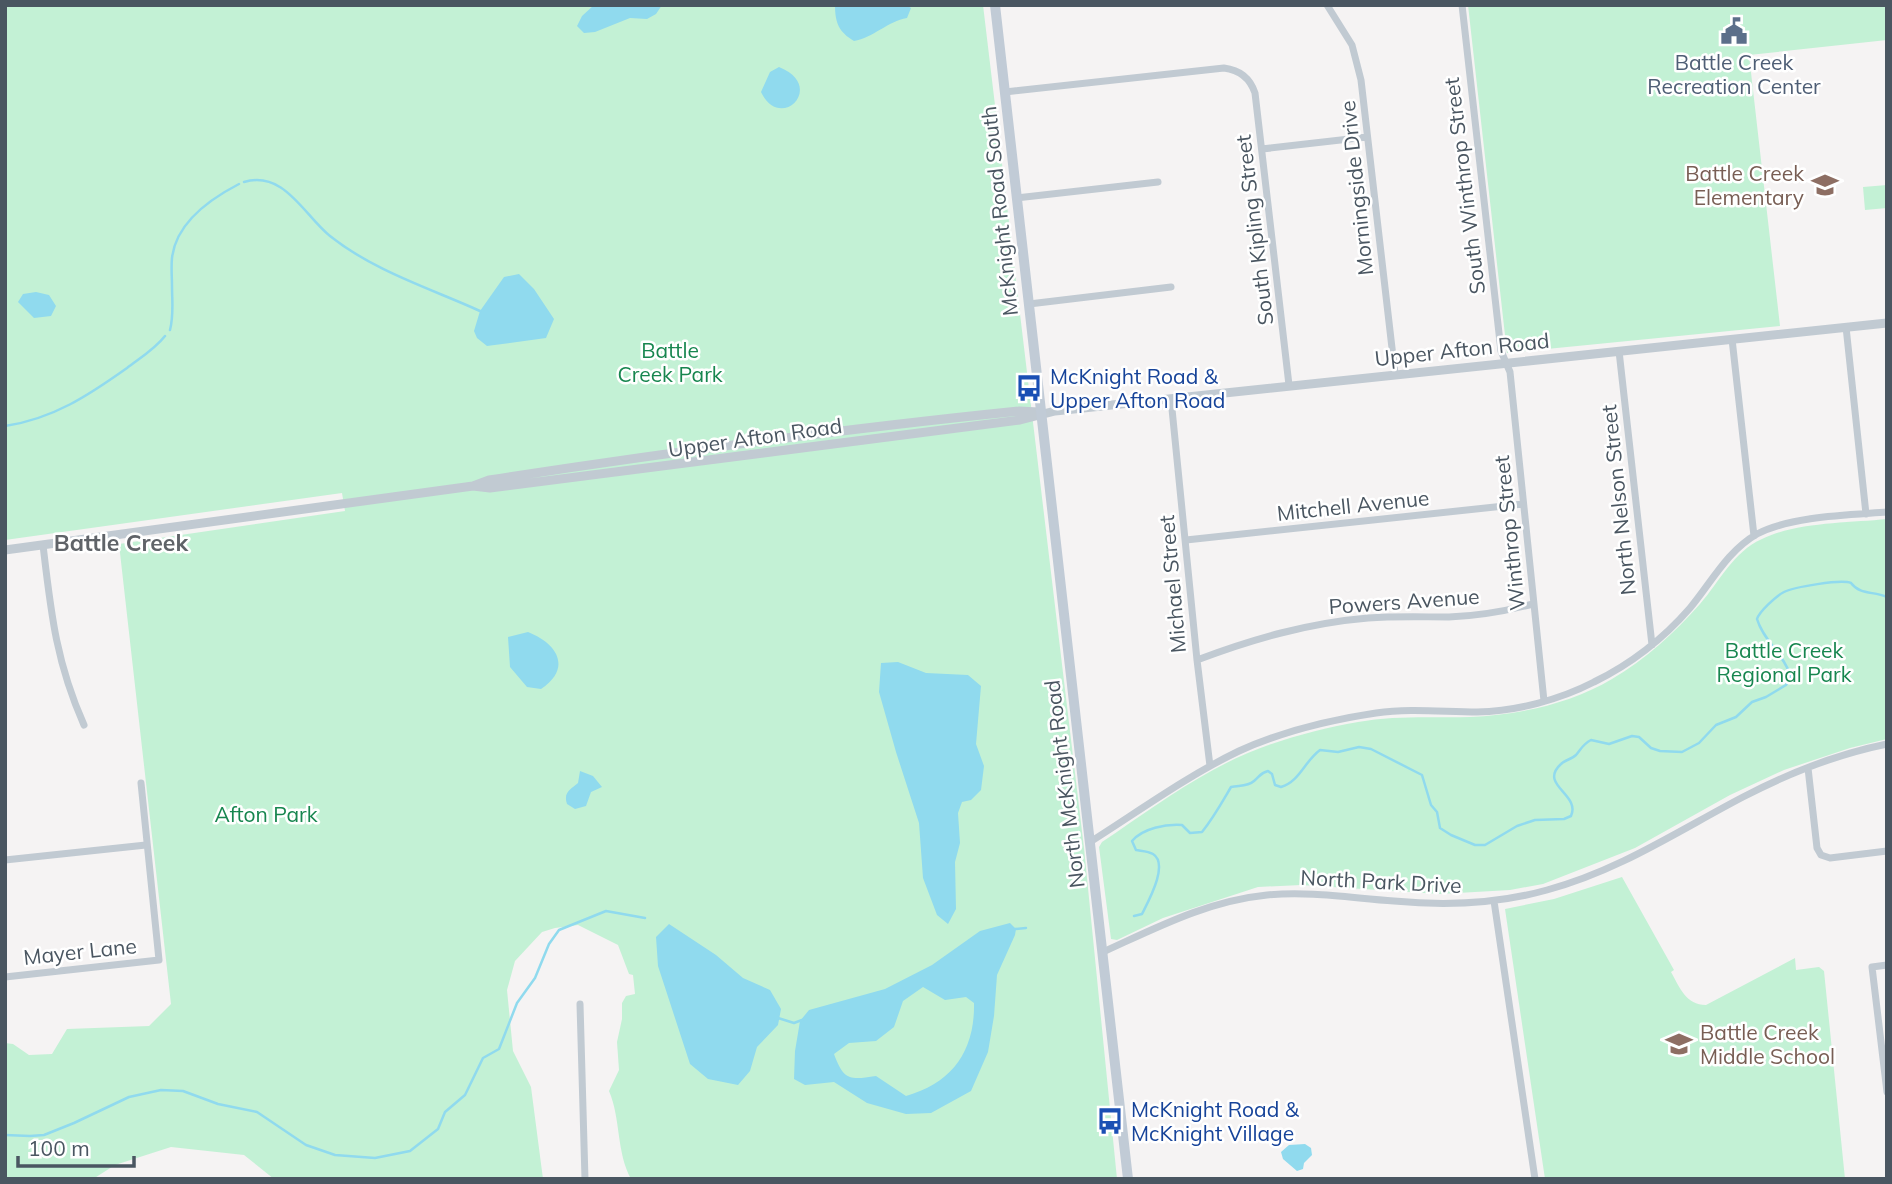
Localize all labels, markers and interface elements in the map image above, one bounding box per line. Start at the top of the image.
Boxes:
public building icon: Battle Creek Recreation Center [1719,16,1749,46]
place label: Battle Creek Recreation Center [1647,49,1821,99]
street label: South Winthrop Street [1438,76,1490,296]
street label: Morningside Drive [1334,99,1378,277]
street label: McKnight Road South [975,105,1023,317]
street label: South Kipling Street [1229,133,1279,327]
place label: Battle Creek Elementary [1685,160,1804,210]
school or university icon: Battle Creek Elementary [1810,170,1840,200]
street label: Upper Afton Road [1373,327,1551,371]
park label: Battle Creek Park [617,337,723,387]
place label: McKnight Road & Upper Afton Road [1050,363,1225,413]
bus stop icon: McKnight Road & Upper Afton Road [1014,373,1044,403]
street label: North Nelson Street [1595,403,1641,597]
street label: Upper Afton Road [666,412,844,462]
street label: Winthrop Street [1488,454,1530,612]
street label: Mitchell Avenue [1276,484,1430,526]
street label: Michael Street [1153,514,1191,654]
district label: Battle Creek [54,528,189,557]
street label: Powers Avenue [1328,583,1480,619]
park label: Battle Creek Regional Park [1717,637,1852,687]
street label: North McKnight Road [1038,679,1090,889]
park label: Afton Park [214,801,318,827]
street label: North Park Drive [1300,864,1462,898]
street label: Mayer Lane [22,932,138,970]
place label: Battle Creek Middle School [1700,1019,1835,1069]
school or university icon: Battle Creek Middle School [1664,1029,1694,1059]
place label: McKnight Road & McKnight Village [1131,1096,1300,1146]
bus stop icon: McKnight Road & McKnight Village [1095,1106,1125,1136]
scale bar [18,1124,133,1168]
text: 100 m [28,1135,90,1161]

